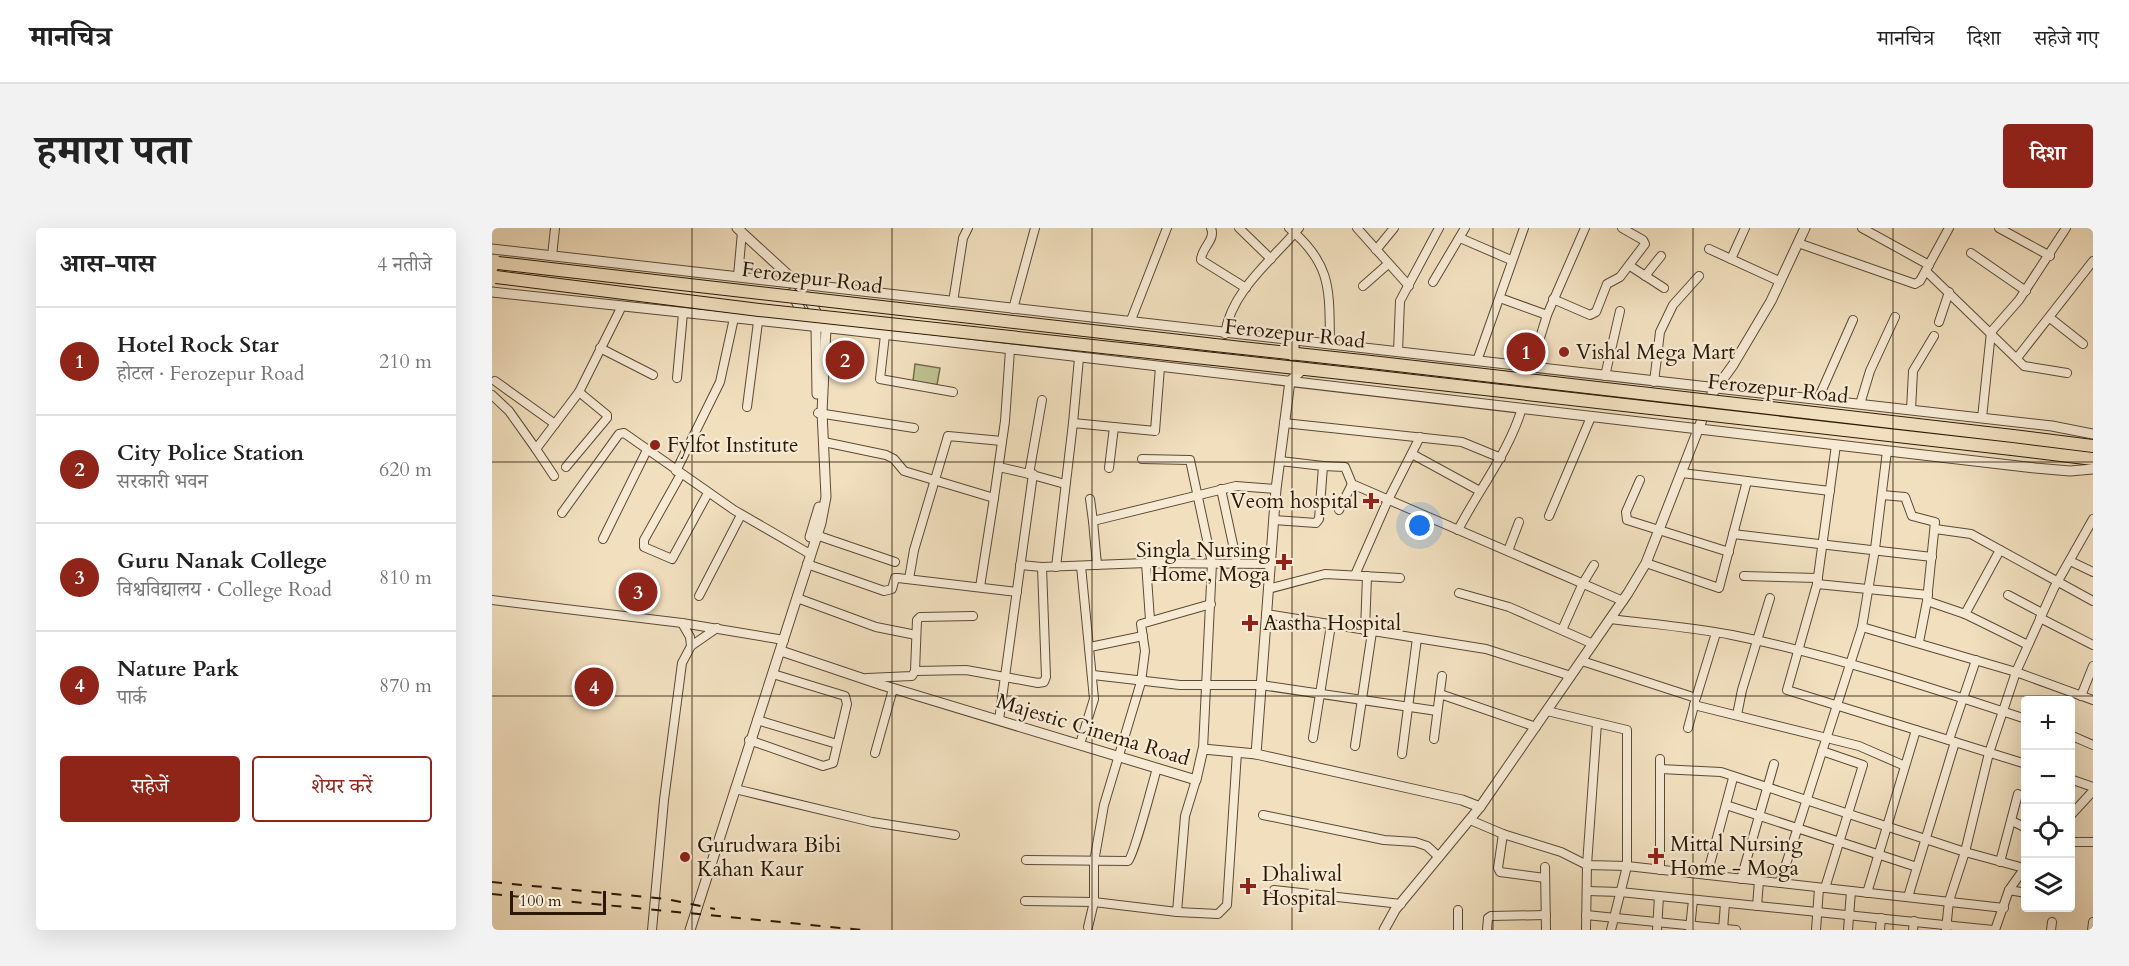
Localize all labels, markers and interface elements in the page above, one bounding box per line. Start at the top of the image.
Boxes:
text: मानचित्र [30,18,112,56]
text: मानचित्र [1877,24,1934,53]
text: दिशा [1967,24,2001,53]
text: सहेजे गए [2034,24,2099,53]
text: हमारा पता [36,122,190,179]
button: दिशा [2003,124,2093,188]
text: आस-पास [60,246,155,281]
text: 4 नतीजे [377,251,432,278]
street label: Ferozepur Road [740,255,884,301]
street label: Ferozepur Road [1223,312,1367,356]
text: Hotel Rock Star [117,330,279,360]
pin: 1 [1506,330,1546,374]
pin: 2 [826,338,864,382]
place label: Vishal Mega Mart [1576,338,1735,367]
marker: Vishal Mega Mart [1557,345,1571,359]
text: 1 [74,348,85,375]
text: 210 m [379,348,432,375]
text: होटल · Ferozepur Road [117,360,304,387]
street label: Ferozepur Road [1706,367,1850,411]
place label: Fylfot Institute [667,431,798,460]
text: City Police Station [117,438,304,468]
marker: Fylfot Institute [648,438,662,452]
text: 2 [74,456,85,483]
text: 620 m [379,456,432,483]
text: सरकारी भवन [117,468,208,495]
place label: Veom hospital [1230,487,1358,516]
marker: Veom hospital [1362,492,1380,510]
your location [1405,511,1434,540]
place label: Singla Nursing Home, Moga [1136,536,1270,589]
text: Guru Nanak College [117,546,327,576]
marker: Singla Nursing Home, Moga [1275,553,1293,571]
text: 3 [74,564,85,591]
text: 810 m [379,564,432,591]
pin: 3 [618,570,658,614]
text: विश्वविद्यालय · College Road [117,576,332,603]
place label: Aastha Hospital [1263,609,1401,638]
marker: Aastha Hospital [1241,614,1259,632]
text: Nature Park [117,654,239,684]
pin: 4 [574,664,614,710]
text: 4 [74,672,85,699]
text: 870 m [379,672,432,699]
text: पार्क [117,684,146,711]
street label: Majestic Cinema Road [993,687,1193,773]
map controls [2021,696,2075,912]
button: + [2021,696,2075,750]
button: − [2021,750,2075,804]
button: सहेजें [60,756,240,822]
button: शेयर करें [252,756,432,822]
button: locate [2021,804,2075,858]
place label: Mittal Nursing Home - Moga [1670,830,1803,883]
place label: Gurudwara Bibi Kahan Kaur [697,831,841,884]
marker: Mittal Nursing Home - Moga [1647,847,1665,865]
marker: Gurudwara Bibi Kahan Kaur [678,850,692,864]
button: layers [2021,858,2075,912]
place label: Dhaliwal Hospital [1262,860,1342,913]
marker: Dhaliwal Hospital [1239,877,1257,895]
scale bar [510,888,606,916]
text: 100 m [519,890,561,912]

